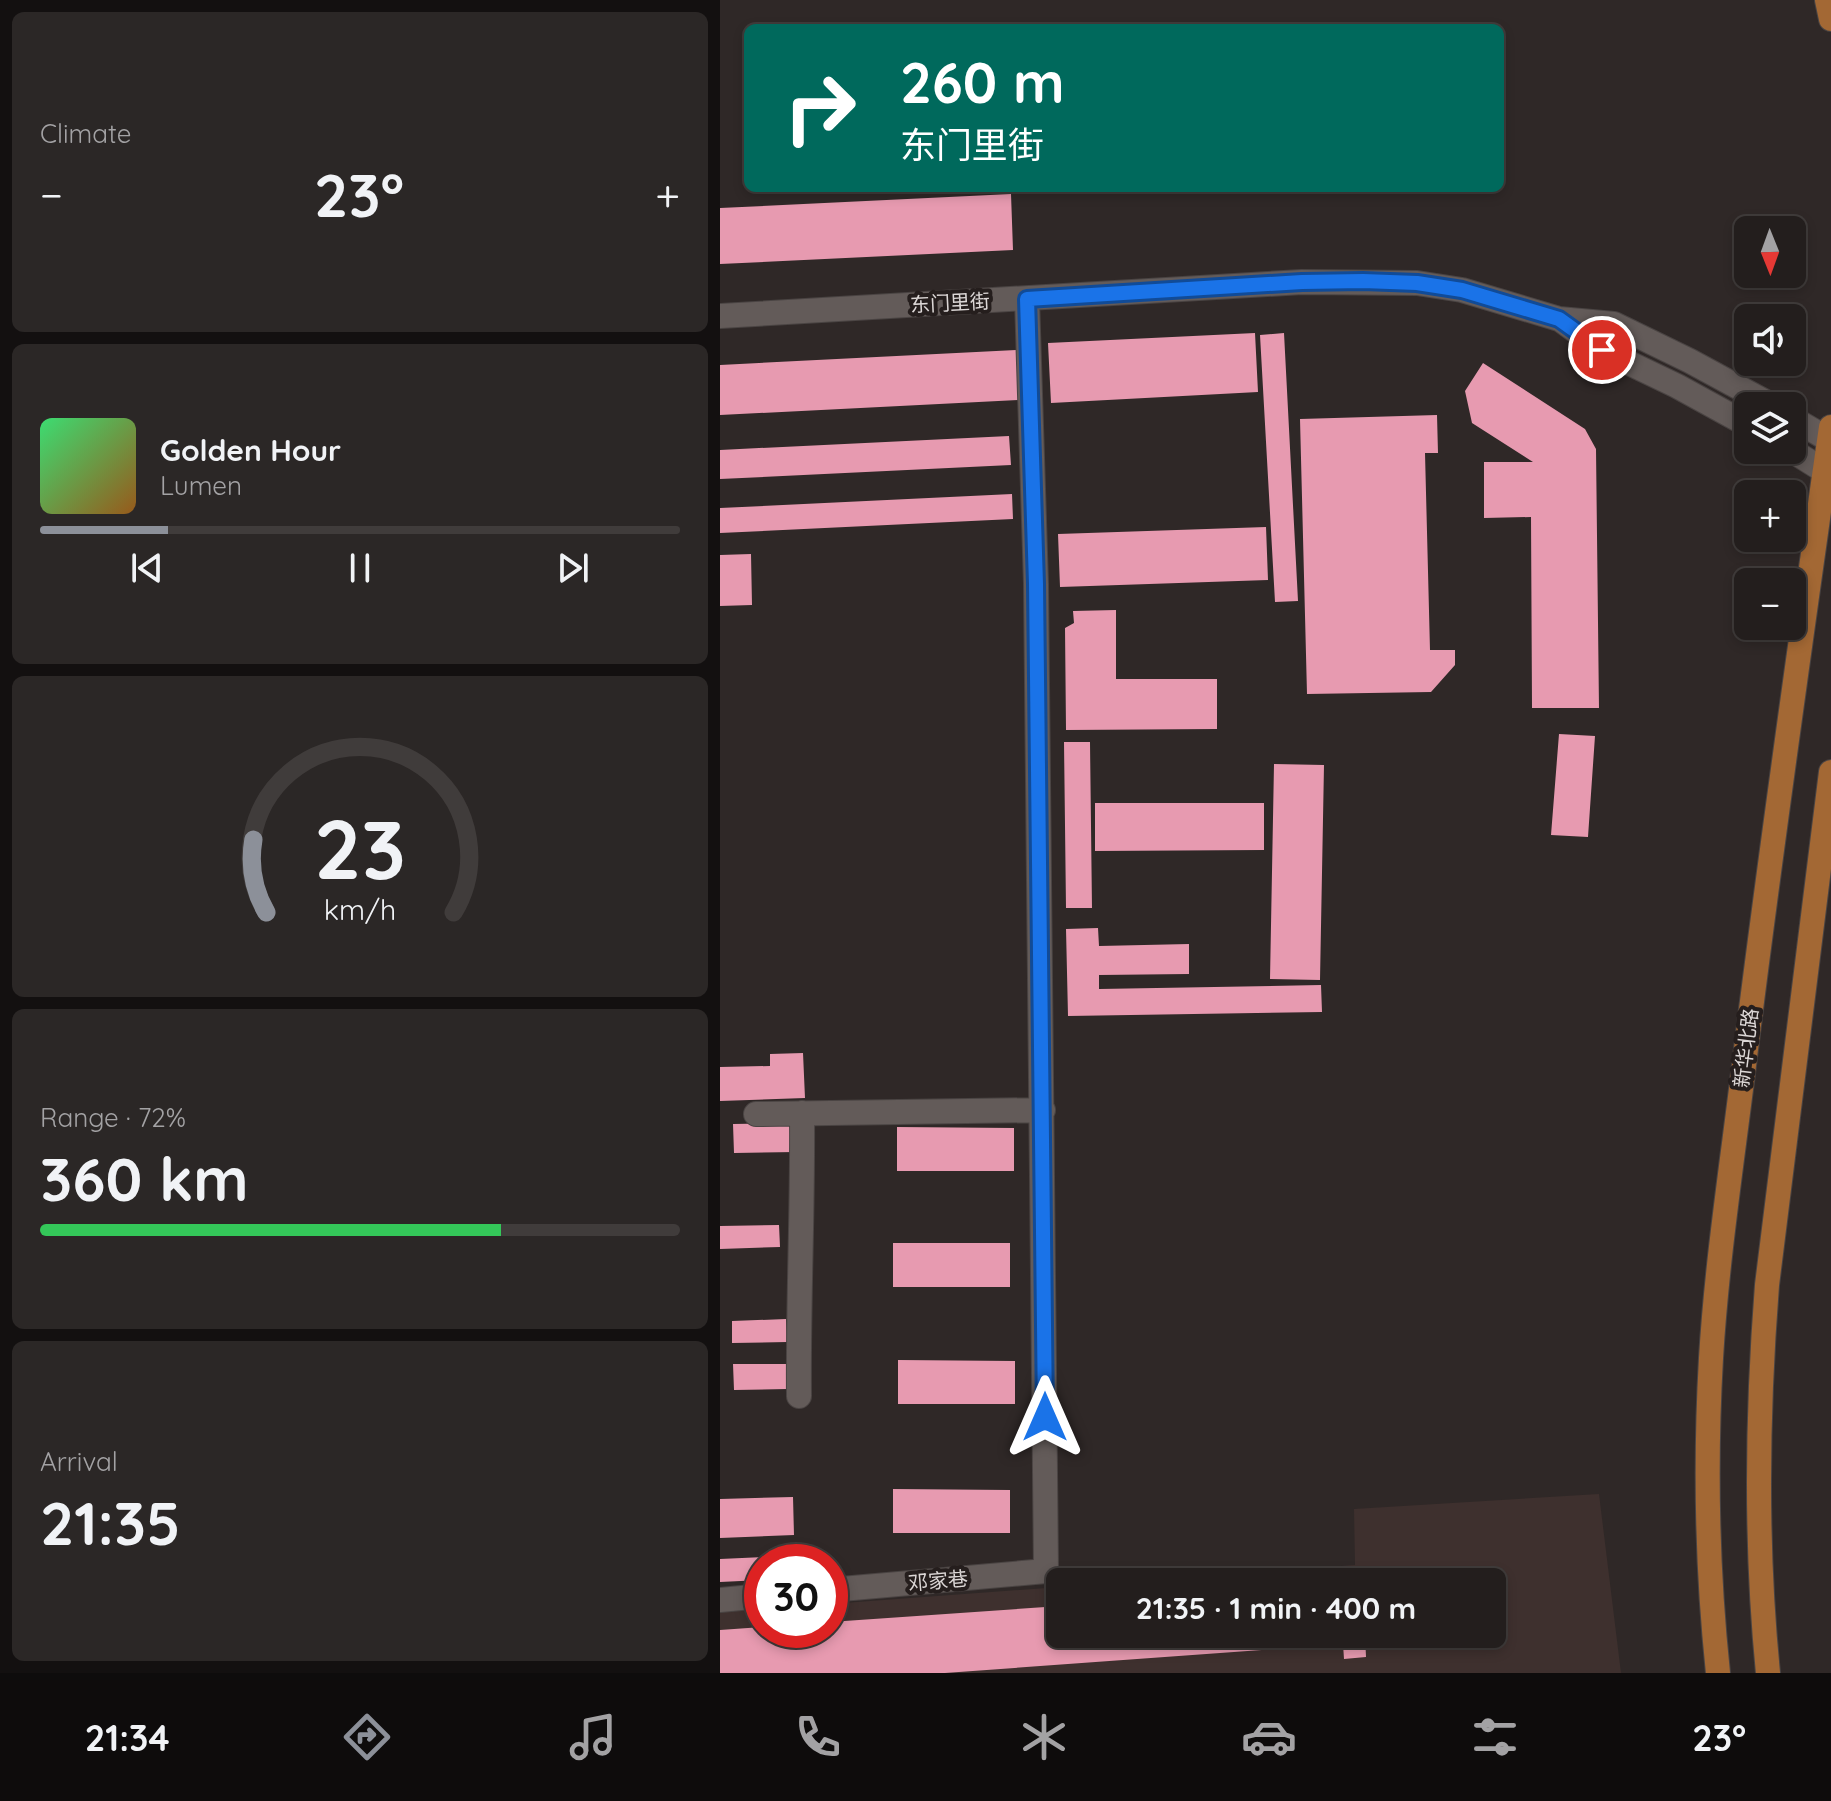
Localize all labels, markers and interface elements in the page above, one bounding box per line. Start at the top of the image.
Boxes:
text: 260 m [900,47,1065,117]
icon: right [768,56,872,160]
text: Climate [40,117,131,150]
text: 东门里街 [900,122,1044,167]
text: 23° [314,157,404,232]
text: − [40,167,63,222]
text: + [655,167,680,222]
north arrow [1734,216,1806,288]
map controls [1734,216,1806,640]
street label: 东门里街 [909,288,991,317]
button: sound [1734,304,1806,376]
pin [1568,316,1636,384]
icon: arrive [1580,328,1624,372]
button: layers [1734,392,1806,464]
text: Golden Hour [160,431,341,469]
text: Lumen [160,469,242,502]
button: + [1734,480,1806,552]
icon: previous [125,546,169,590]
icon: pause [338,546,382,590]
icon: next [551,546,595,590]
button: − [1734,568,1806,640]
text: 23 [314,795,406,899]
text: km/h [324,891,396,927]
street label: 新华北路 [1728,1007,1763,1089]
text: Range · 72% [40,1101,186,1134]
text: 360 km [40,1141,249,1216]
position arrow [1003,1375,1087,1459]
text: Arrival [40,1445,118,1478]
text: 21:35 [40,1485,181,1560]
speed limit sign: 30 [744,1544,848,1648]
street label: 邓家巷 [907,1565,969,1596]
text: 21:35 · 1 min · 400 m [1136,1589,1416,1627]
icon: directions [339,1709,395,1765]
icon: music [565,1709,621,1765]
icon: phone [790,1709,846,1765]
icon: climate [1016,1709,1072,1765]
icon: car [1241,1709,1297,1765]
icon: filters [1467,1709,1523,1765]
text: 21:34 [85,1715,170,1760]
text: 23° [1692,1715,1746,1760]

